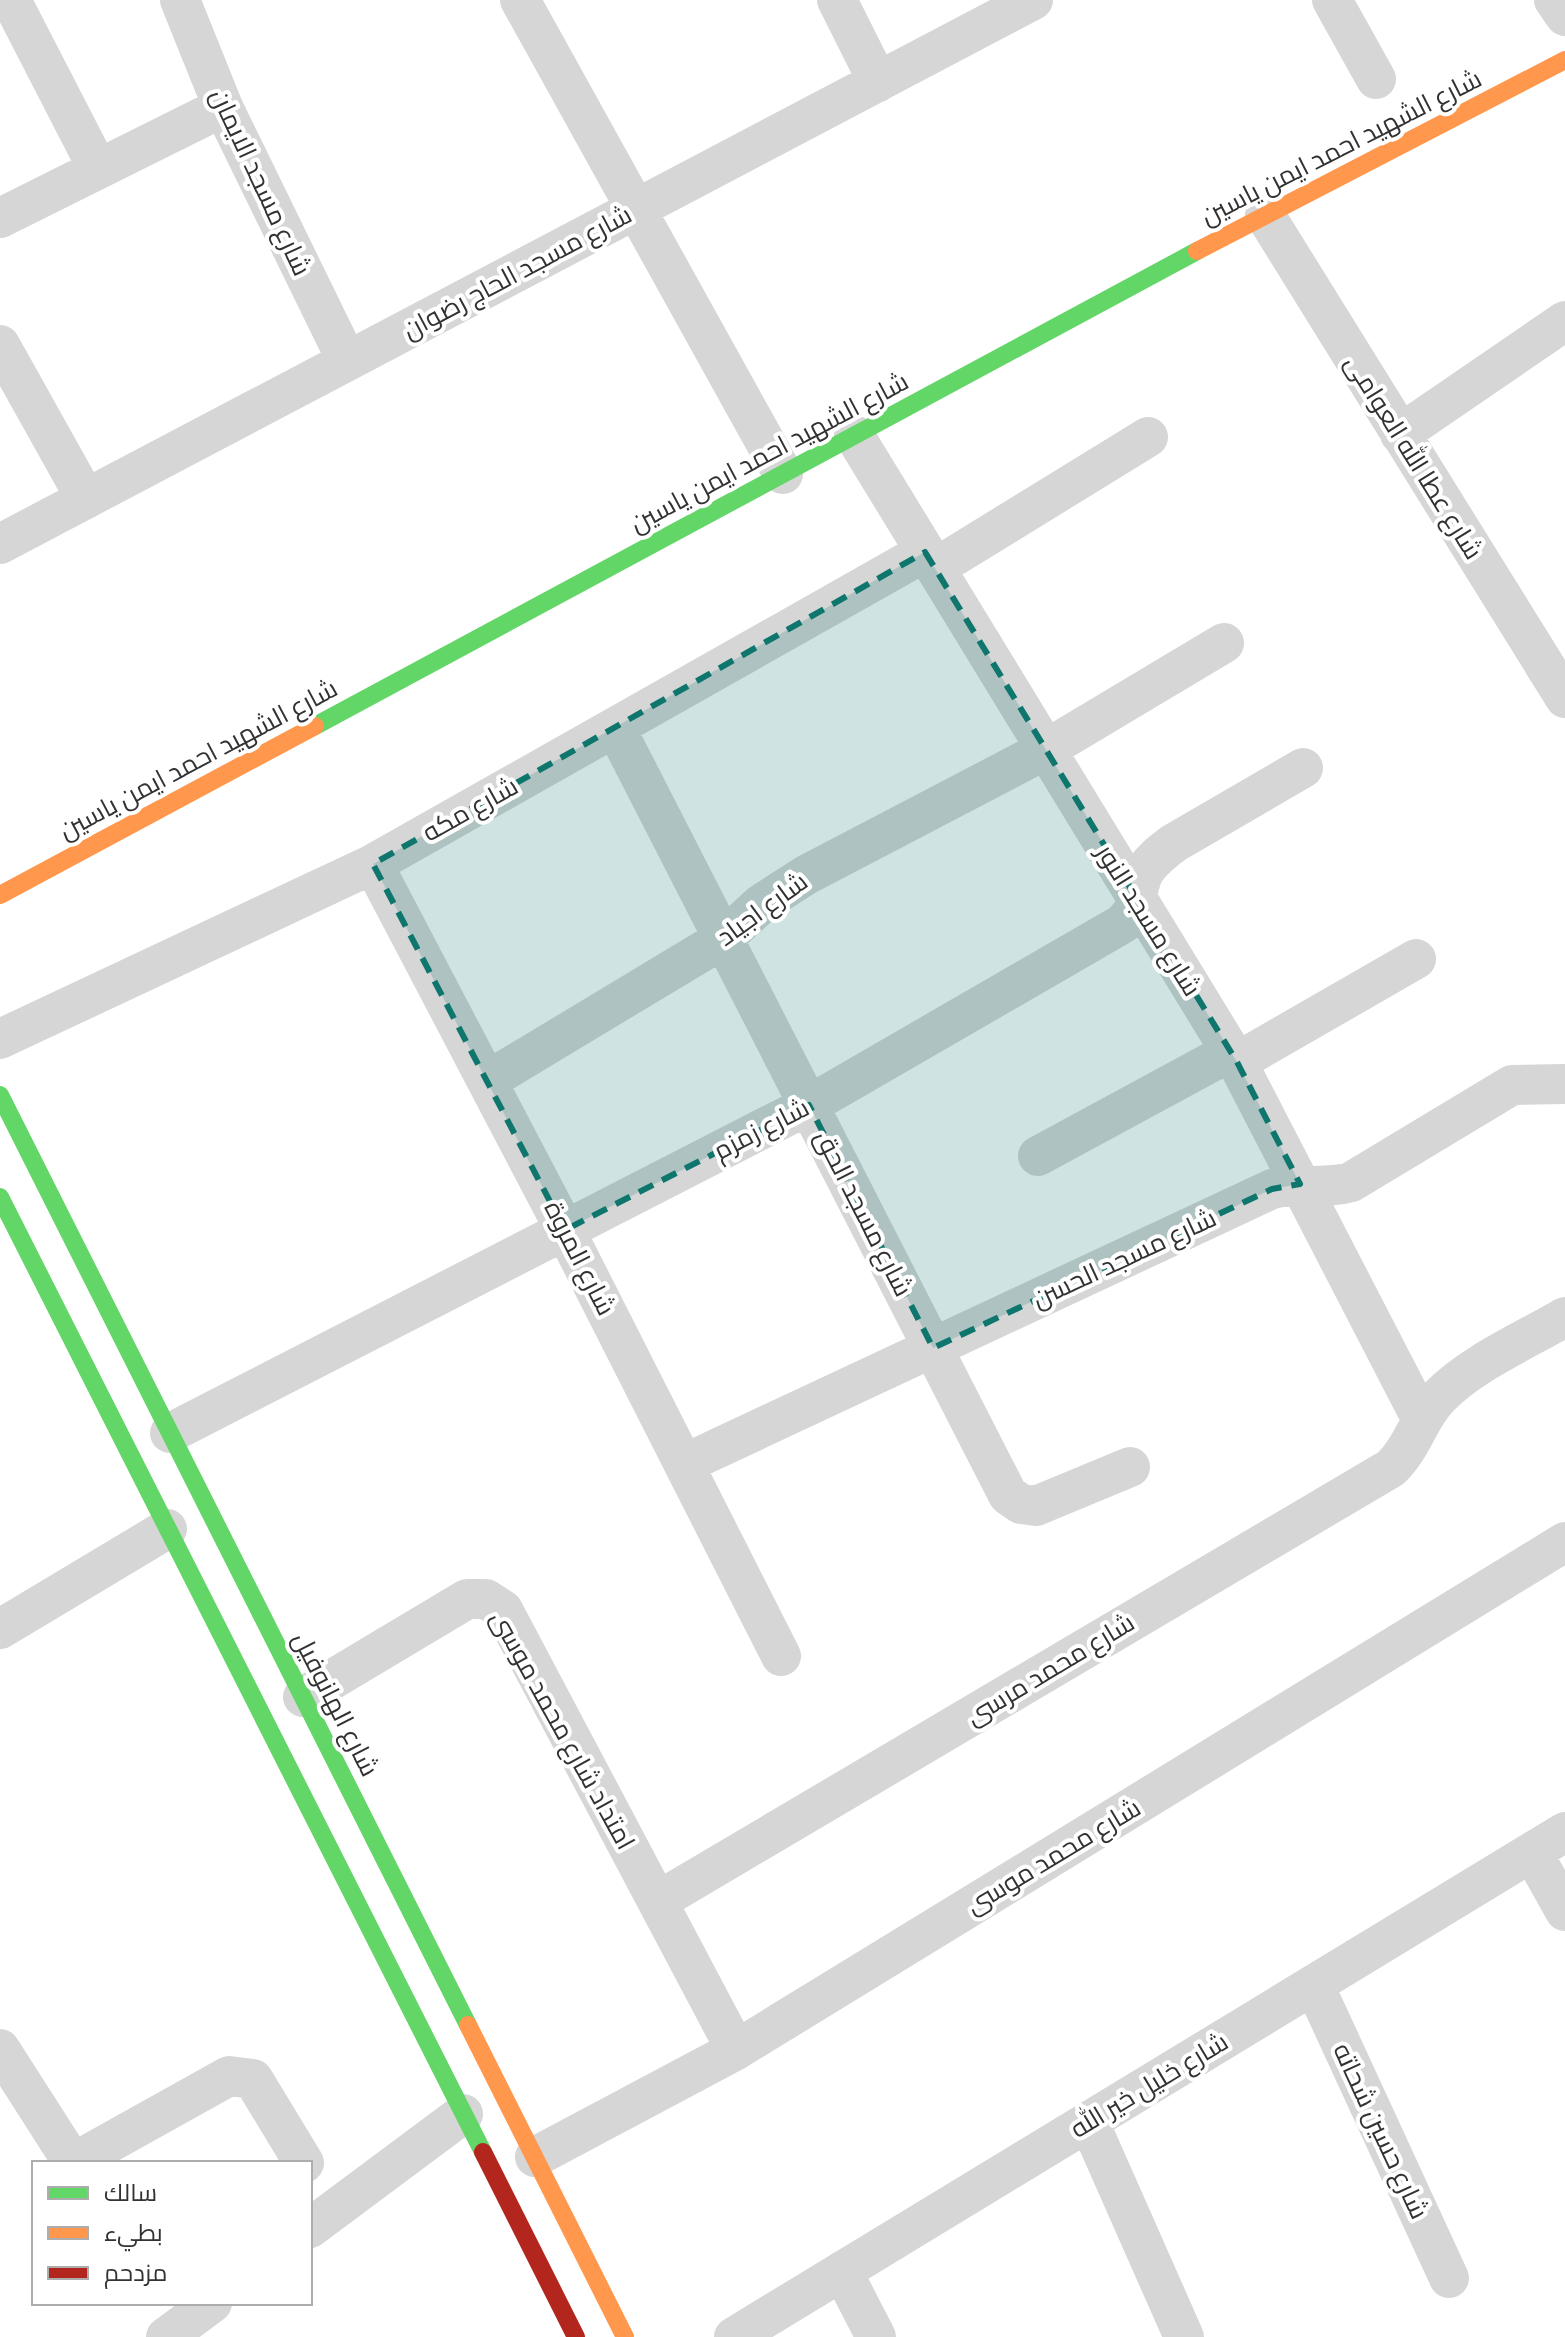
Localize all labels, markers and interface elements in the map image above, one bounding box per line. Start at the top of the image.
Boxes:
street label: شارع الشهيد احمد ايمن ياسين [1194,60,1488,234]
street label: شارع مسجد الايمان [201,83,320,282]
street label: شارع مسجد الحاج رضوان [396,196,638,349]
street label: شارع عطا الله العوامى [1336,348,1492,567]
street label: شارع الشهيد احمد ايمن ياسين [623,363,915,542]
street label: شارع الشهيد احمد ايمن ياسين [52,670,344,849]
street label: شارع مكه [416,768,525,851]
street label: شارع مسجد النور [1086,835,1210,1003]
street label: شارع اجياد [709,864,816,955]
street label: شارع زمزم [707,1090,816,1169]
street label: شارع مسجد الحق [806,1124,921,1303]
street label: شارع المروة [535,1194,624,1322]
street label: شارع مسجد الحسن [1026,1200,1222,1317]
street label: امتداد شارع محمد موسى [481,1604,644,1857]
street label: شارع محمد مرسى [959,1604,1142,1734]
street label: شارع الهانوفيل [283,1625,388,1783]
street label: شارع محمد موسى [959,1790,1148,1923]
street label: شارع خليل خير الله [1063,2024,1235,2147]
street label: شارع حسين شحاته [1324,2037,1438,2225]
legend [32,2161,312,2305]
text: سالك [104,2176,157,2211]
text: بطيء [104,2216,163,2252]
text: مزدحم [104,2256,167,2291]

